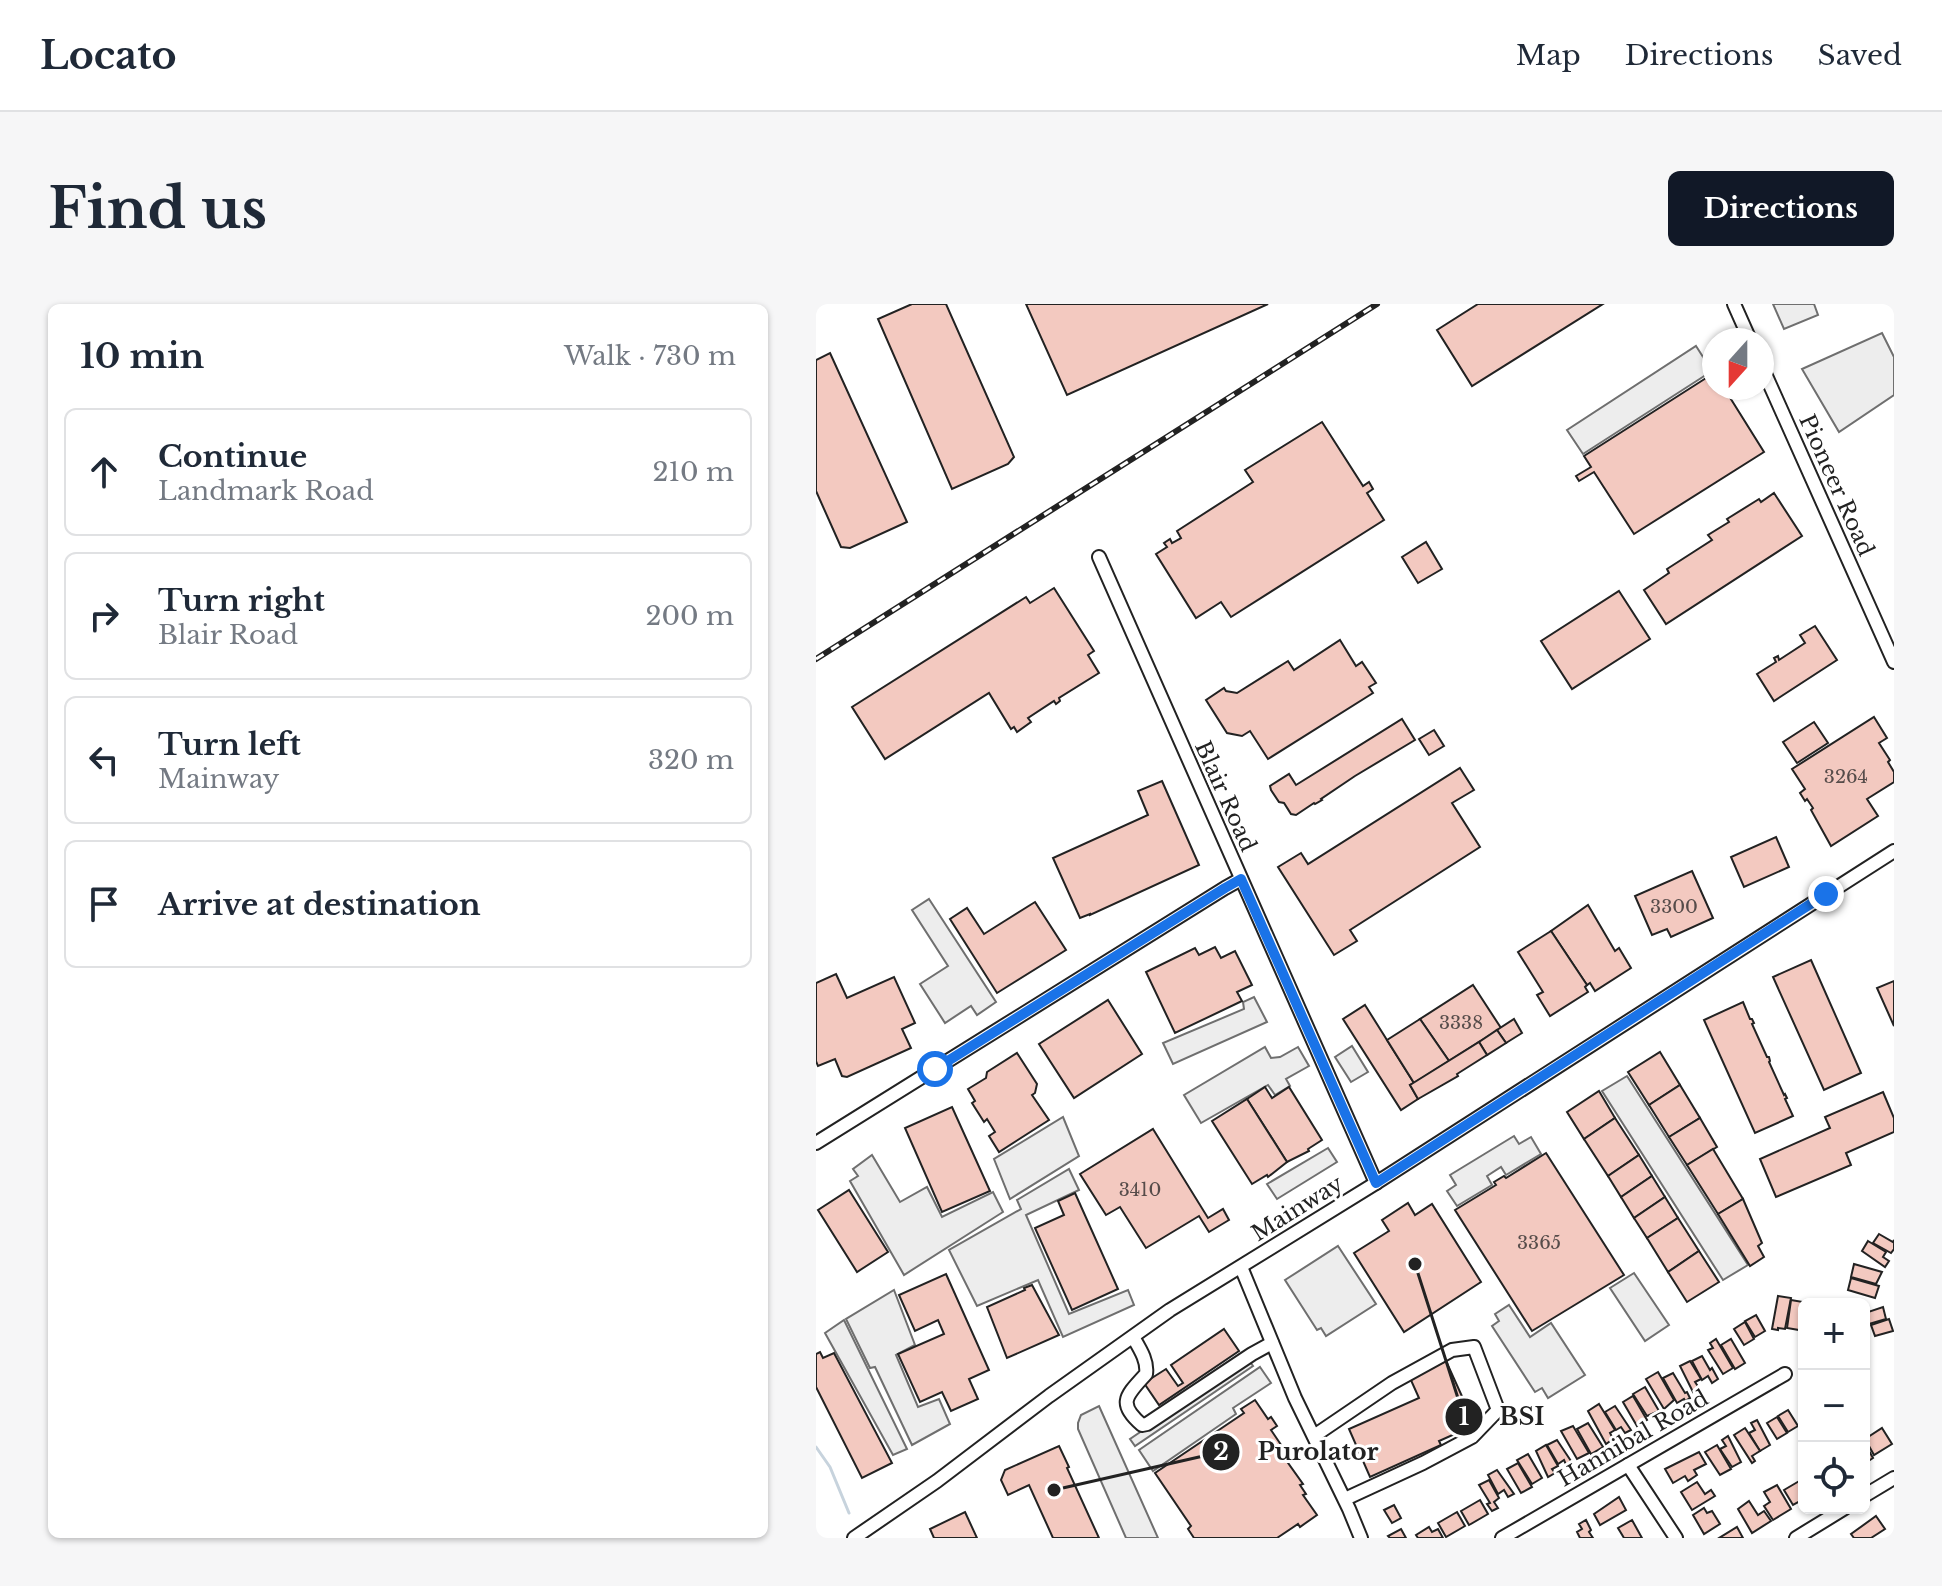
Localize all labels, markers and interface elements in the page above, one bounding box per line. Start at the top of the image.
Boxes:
text: Locato [40,32,177,79]
text: Map [1516,38,1581,73]
text: Directions [1625,38,1774,73]
text: Saved [1818,38,1902,73]
button: Directions [1668,171,1894,246]
text: Find us [48,174,267,243]
north arrow [1702,328,1774,400]
text: 10 min [80,335,204,377]
text: Walk · 730 m [564,340,736,372]
street label: Pioneer Road [1793,410,1880,560]
text: Continue [158,438,307,475]
icon: ahead [82,450,126,494]
text: 210 m [652,456,734,488]
text: Landmark Road [158,475,374,507]
text: Turn right [158,582,325,619]
icon: right [82,594,126,638]
text: 200 m [645,600,734,632]
text: Blair Road [158,619,298,651]
text: Turn left [158,726,301,763]
street label: Blair Road [1189,737,1262,856]
icon: left [82,738,126,782]
text: 320 m [648,744,734,776]
text: Mainway [158,763,279,795]
house number: 3264 [1824,766,1868,788]
route end [1808,876,1844,912]
icon: arrive [82,882,126,926]
text: Arrive at destination [158,886,481,923]
house number: 3300 [1650,896,1698,918]
house number: 3338 [1439,1012,1483,1034]
route start [917,1051,953,1087]
street label: Mainway [1247,1170,1348,1247]
house number: 3410 [1119,1179,1161,1201]
house number: 3365 [1517,1232,1561,1254]
map controls [1798,1298,1870,1514]
button: + [1798,1298,1870,1370]
button: − [1798,1370,1870,1442]
street label: Hannibal Road [1553,1384,1713,1492]
callout: BSI [1444,1393,1561,1441]
text: 1 [1459,1402,1469,1431]
text: BSI [1499,1402,1545,1431]
callout: Purolator [1201,1428,1394,1476]
text: 2 [1213,1437,1229,1466]
text: Purolator [1257,1437,1379,1466]
button: locate [1798,1442,1870,1514]

